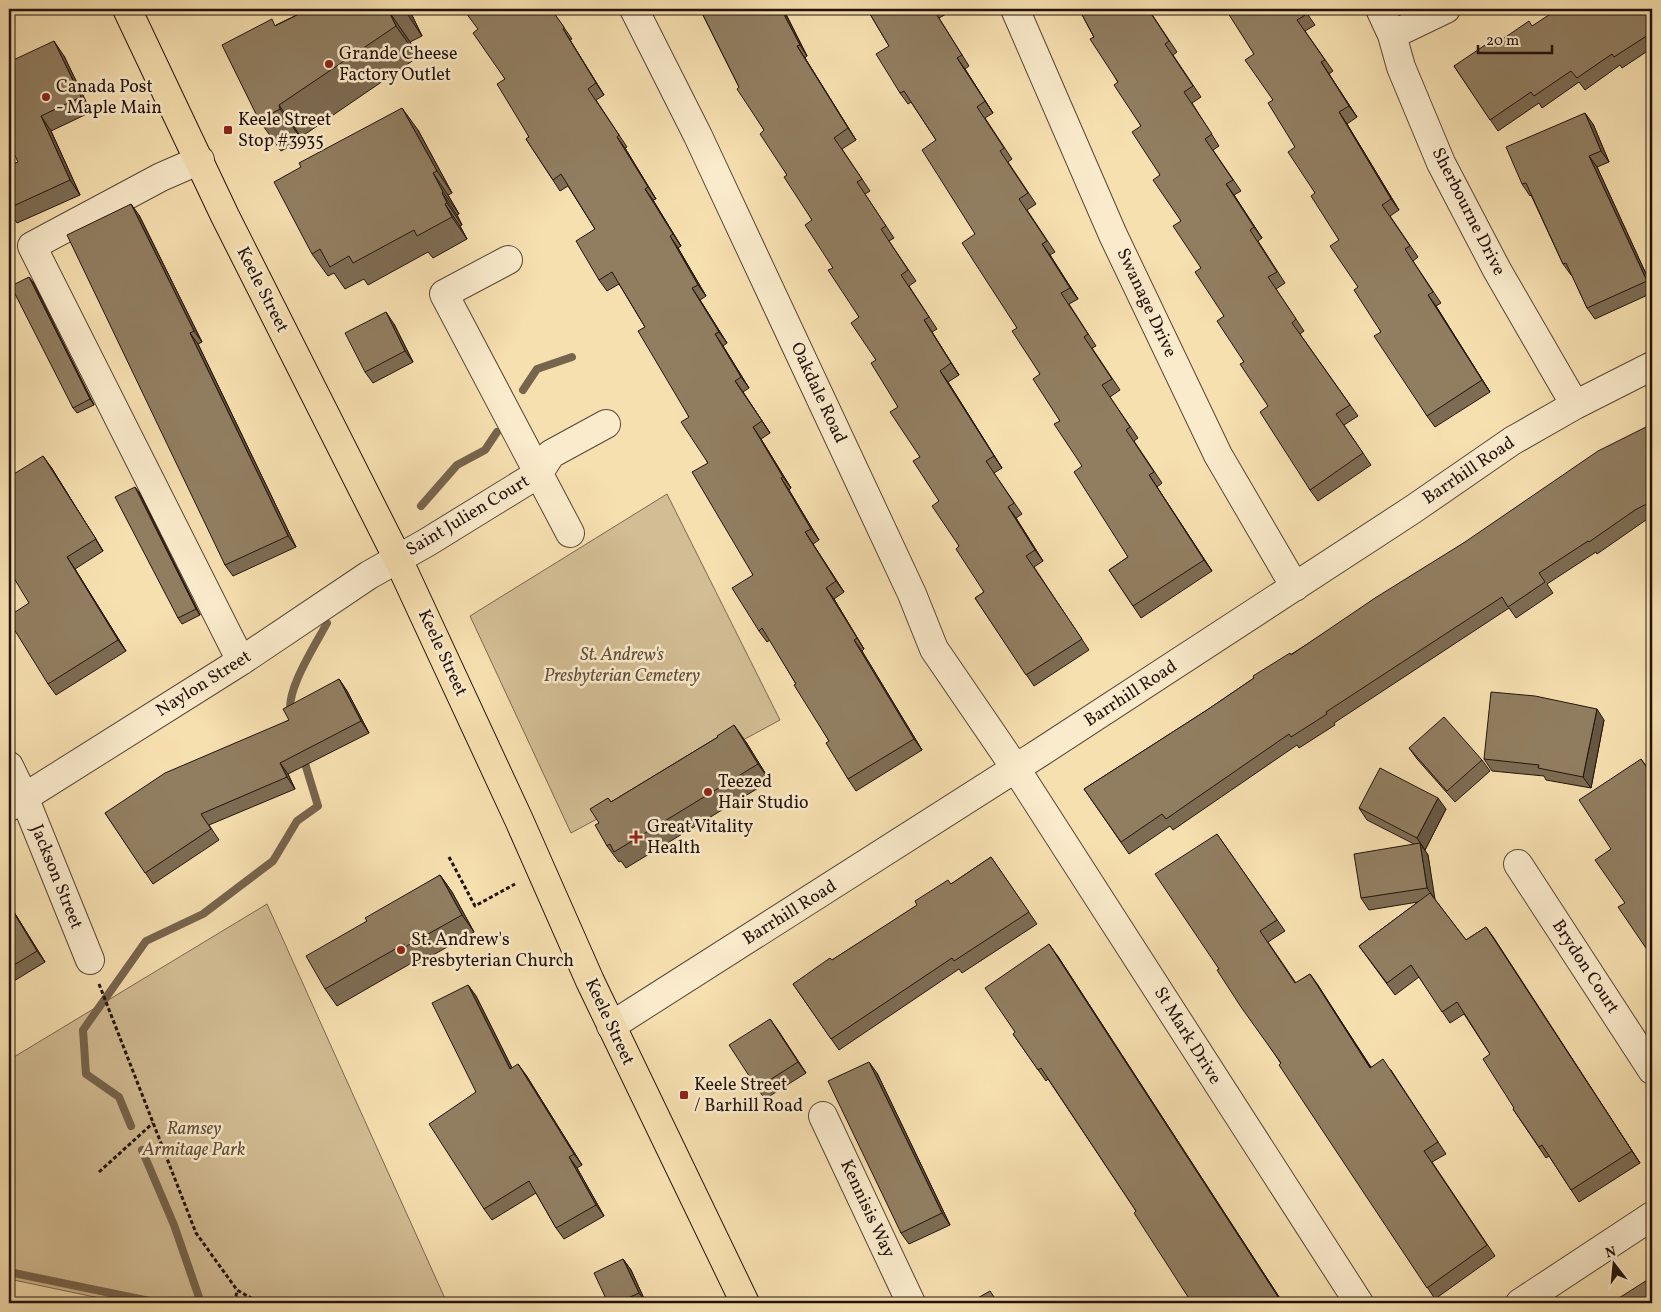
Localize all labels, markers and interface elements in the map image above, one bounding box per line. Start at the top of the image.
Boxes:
scale bar [1478,22,1552,54]
text: 20 m [1486,31,1519,52]
place label: Grande Cheese Factory Outlet [339,42,457,88]
marker: Grande Cheese Factory Outlet [323,58,335,70]
place label: Canada Post - Maple Main [56,75,162,121]
marker: Canada Post - Maple Main [40,91,52,103]
place label: Keele Street Stop #3935 [238,108,331,154]
marker: Keele Street Stop #3935 [222,124,234,136]
street label: Sherbourne Drive [1425,144,1511,280]
street label: Keele Street [230,243,294,337]
street label: Swanage Drive [1110,244,1182,362]
street label: Oakdale Road [784,338,852,448]
street label: Barrhill Road [1418,431,1520,511]
street label: Saint Julien Court [402,469,534,563]
street label: Keele Street [411,605,473,701]
park label: St. Andrew's Presbyterian Cemetery [544,643,700,689]
street label: Naylon Street [152,645,256,723]
street label: Barrhill Road [1080,655,1182,733]
place label: Teezed Hair Studio [718,770,809,816]
marker: Teezed Hair Studio [702,786,714,798]
place label: Great Vitality Health [647,815,754,861]
street label: Jackson Street [24,821,88,933]
marker: Great Vitality Health [629,830,643,844]
street label: Barrhill Road [738,874,842,952]
street label: Brydon Court [1545,915,1625,1019]
place label: St. Andrew's Presbyterian Church [411,928,574,974]
marker: St. Andrew's Presbyterian Church [395,944,407,956]
street label: Keele Street [578,974,640,1070]
street label: St Mark Drive [1147,983,1227,1089]
place label: Keele Street / Barhill Road [694,1073,803,1119]
marker: Keele Street / Barhill Road [678,1089,690,1101]
park label: Ramsey Armitage Park [142,1117,245,1163]
street label: Kennisis Way [833,1156,901,1262]
north arrow [1588,1240,1638,1290]
text: N [1603,1242,1618,1263]

